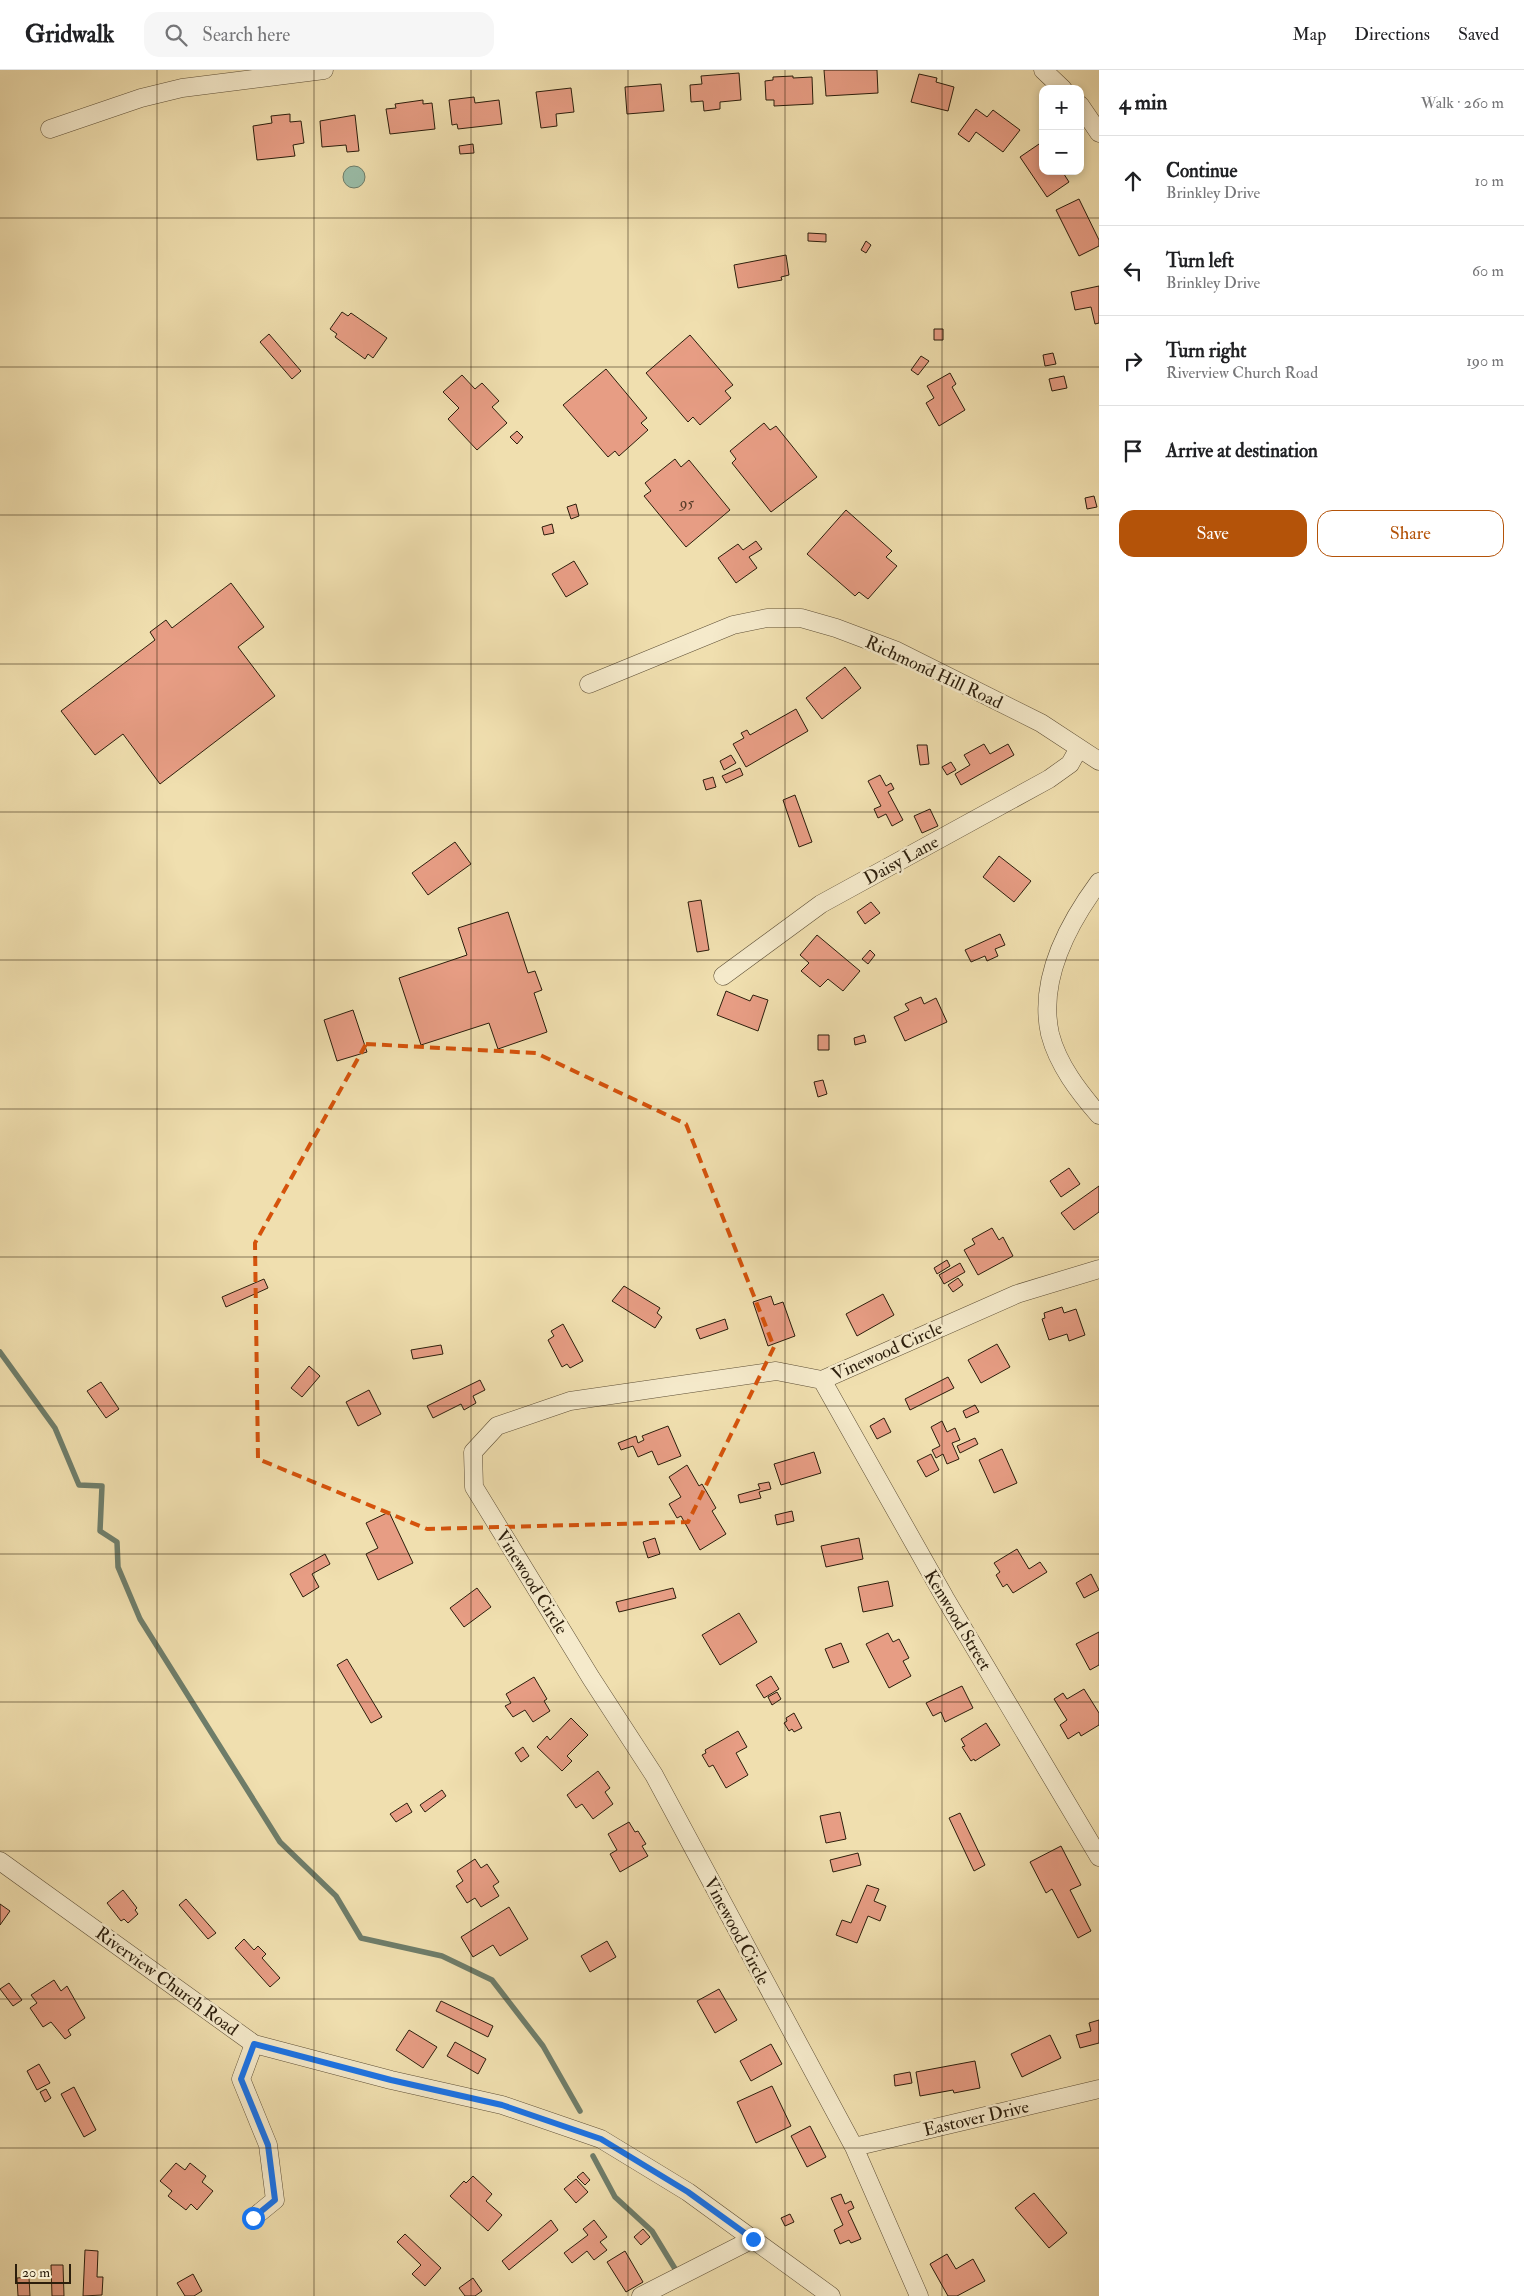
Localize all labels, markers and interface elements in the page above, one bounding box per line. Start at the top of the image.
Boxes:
search box [144,12,494,57]
text: Gridwalk [25,19,114,50]
icon: search [162,21,190,49]
text: Search here [202,23,290,47]
text: Map [1293,23,1326,46]
text: Directions [1354,23,1430,46]
text: Saved [1458,23,1499,46]
map controls [1039,85,1084,175]
button: + [1039,85,1084,130]
text: 4 min [1119,89,1167,116]
text: Walk · 260 m [1421,93,1504,113]
button: − [1039,130,1084,175]
text: Continue [1166,159,1237,183]
icon: ahead [1119,167,1147,195]
text: 10 m [1474,171,1504,191]
text: Brinkley Drive [1166,183,1260,203]
text: Turn left [1166,249,1234,273]
icon: left [1119,257,1147,285]
text: 60 m [1472,261,1504,281]
text: Brinkley Drive [1166,273,1260,293]
text: Turn right [1166,339,1246,363]
icon: right [1119,347,1147,375]
text: 190 m [1466,351,1504,371]
text: Riverview Church Road [1166,363,1318,383]
icon: arrive [1119,437,1147,465]
text: Arrive at destination [1166,439,1318,463]
house number: 95 [679,494,695,513]
button: Save [1119,510,1307,557]
button: Share [1317,510,1504,557]
street label: Richmond Hill Road [861,631,1006,714]
street label: Daisy Lane [860,830,943,890]
street label: Vinewood Circle [828,1317,947,1386]
street label: Vinewood Circle [490,1526,573,1639]
street label: Kenwood Street [919,1566,997,1675]
street label: Vinewood Circle [698,1873,775,1990]
street label: Riverview Church Road [91,1922,243,2041]
street label: Eastover Drive [921,2095,1032,2142]
route start [242,2207,265,2230]
route end [742,2228,765,2251]
scale bar [15,2261,71,2284]
text: 20 m [22,2264,50,2281]

